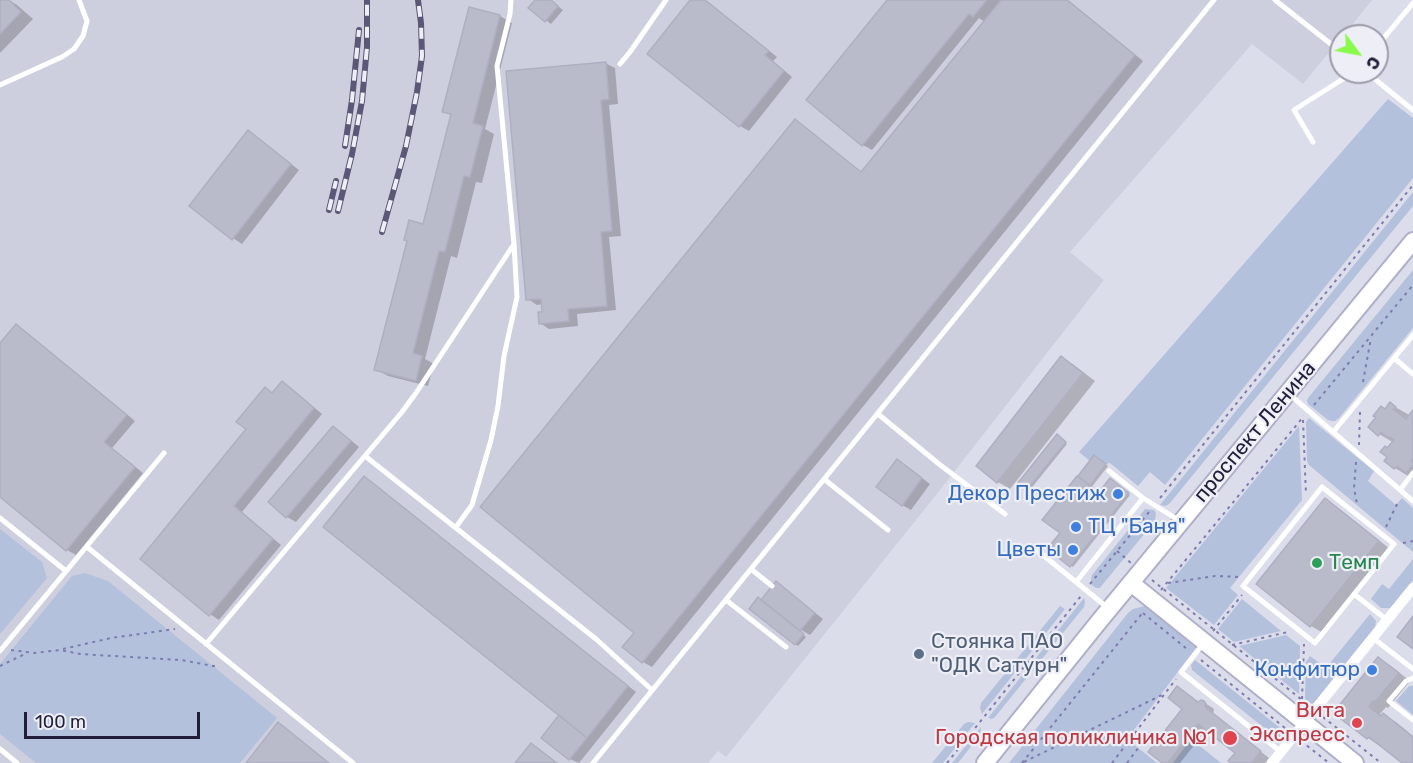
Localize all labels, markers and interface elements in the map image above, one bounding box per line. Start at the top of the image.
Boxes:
north arrow [1329,24,1389,84]
text: С [1362,53,1384,73]
street label: проспект Ленина [1189,356,1321,508]
place label: Декор Престиж [948,481,1106,507]
marker: Декор Престиж [1111,487,1125,501]
place label: ТЦ "Баня" [1088,514,1186,540]
marker: ТЦ "Баня" [1069,520,1083,534]
place label: Цветы [996,537,1061,563]
marker: Цветы [1066,543,1080,557]
place label: Темп [1329,550,1380,576]
marker: Темп [1310,556,1324,570]
place label: Стоянка ПАО "ОДК Сатурн" [931,629,1067,679]
marker: Стоянка ПАО "ОДК Сатурн" [912,647,926,661]
place label: Конфитюр [1255,657,1360,683]
marker: Конфитюр [1365,663,1379,677]
place label: Вита Экспресс [1249,698,1345,748]
scale bar [27,700,202,738]
text: 100 m [35,711,86,733]
marker: Вита Экспресс [1350,716,1364,730]
place label: Городская поликлиника №1 [935,725,1216,751]
marker: Городская поликлиника №1 [1221,729,1239,747]

